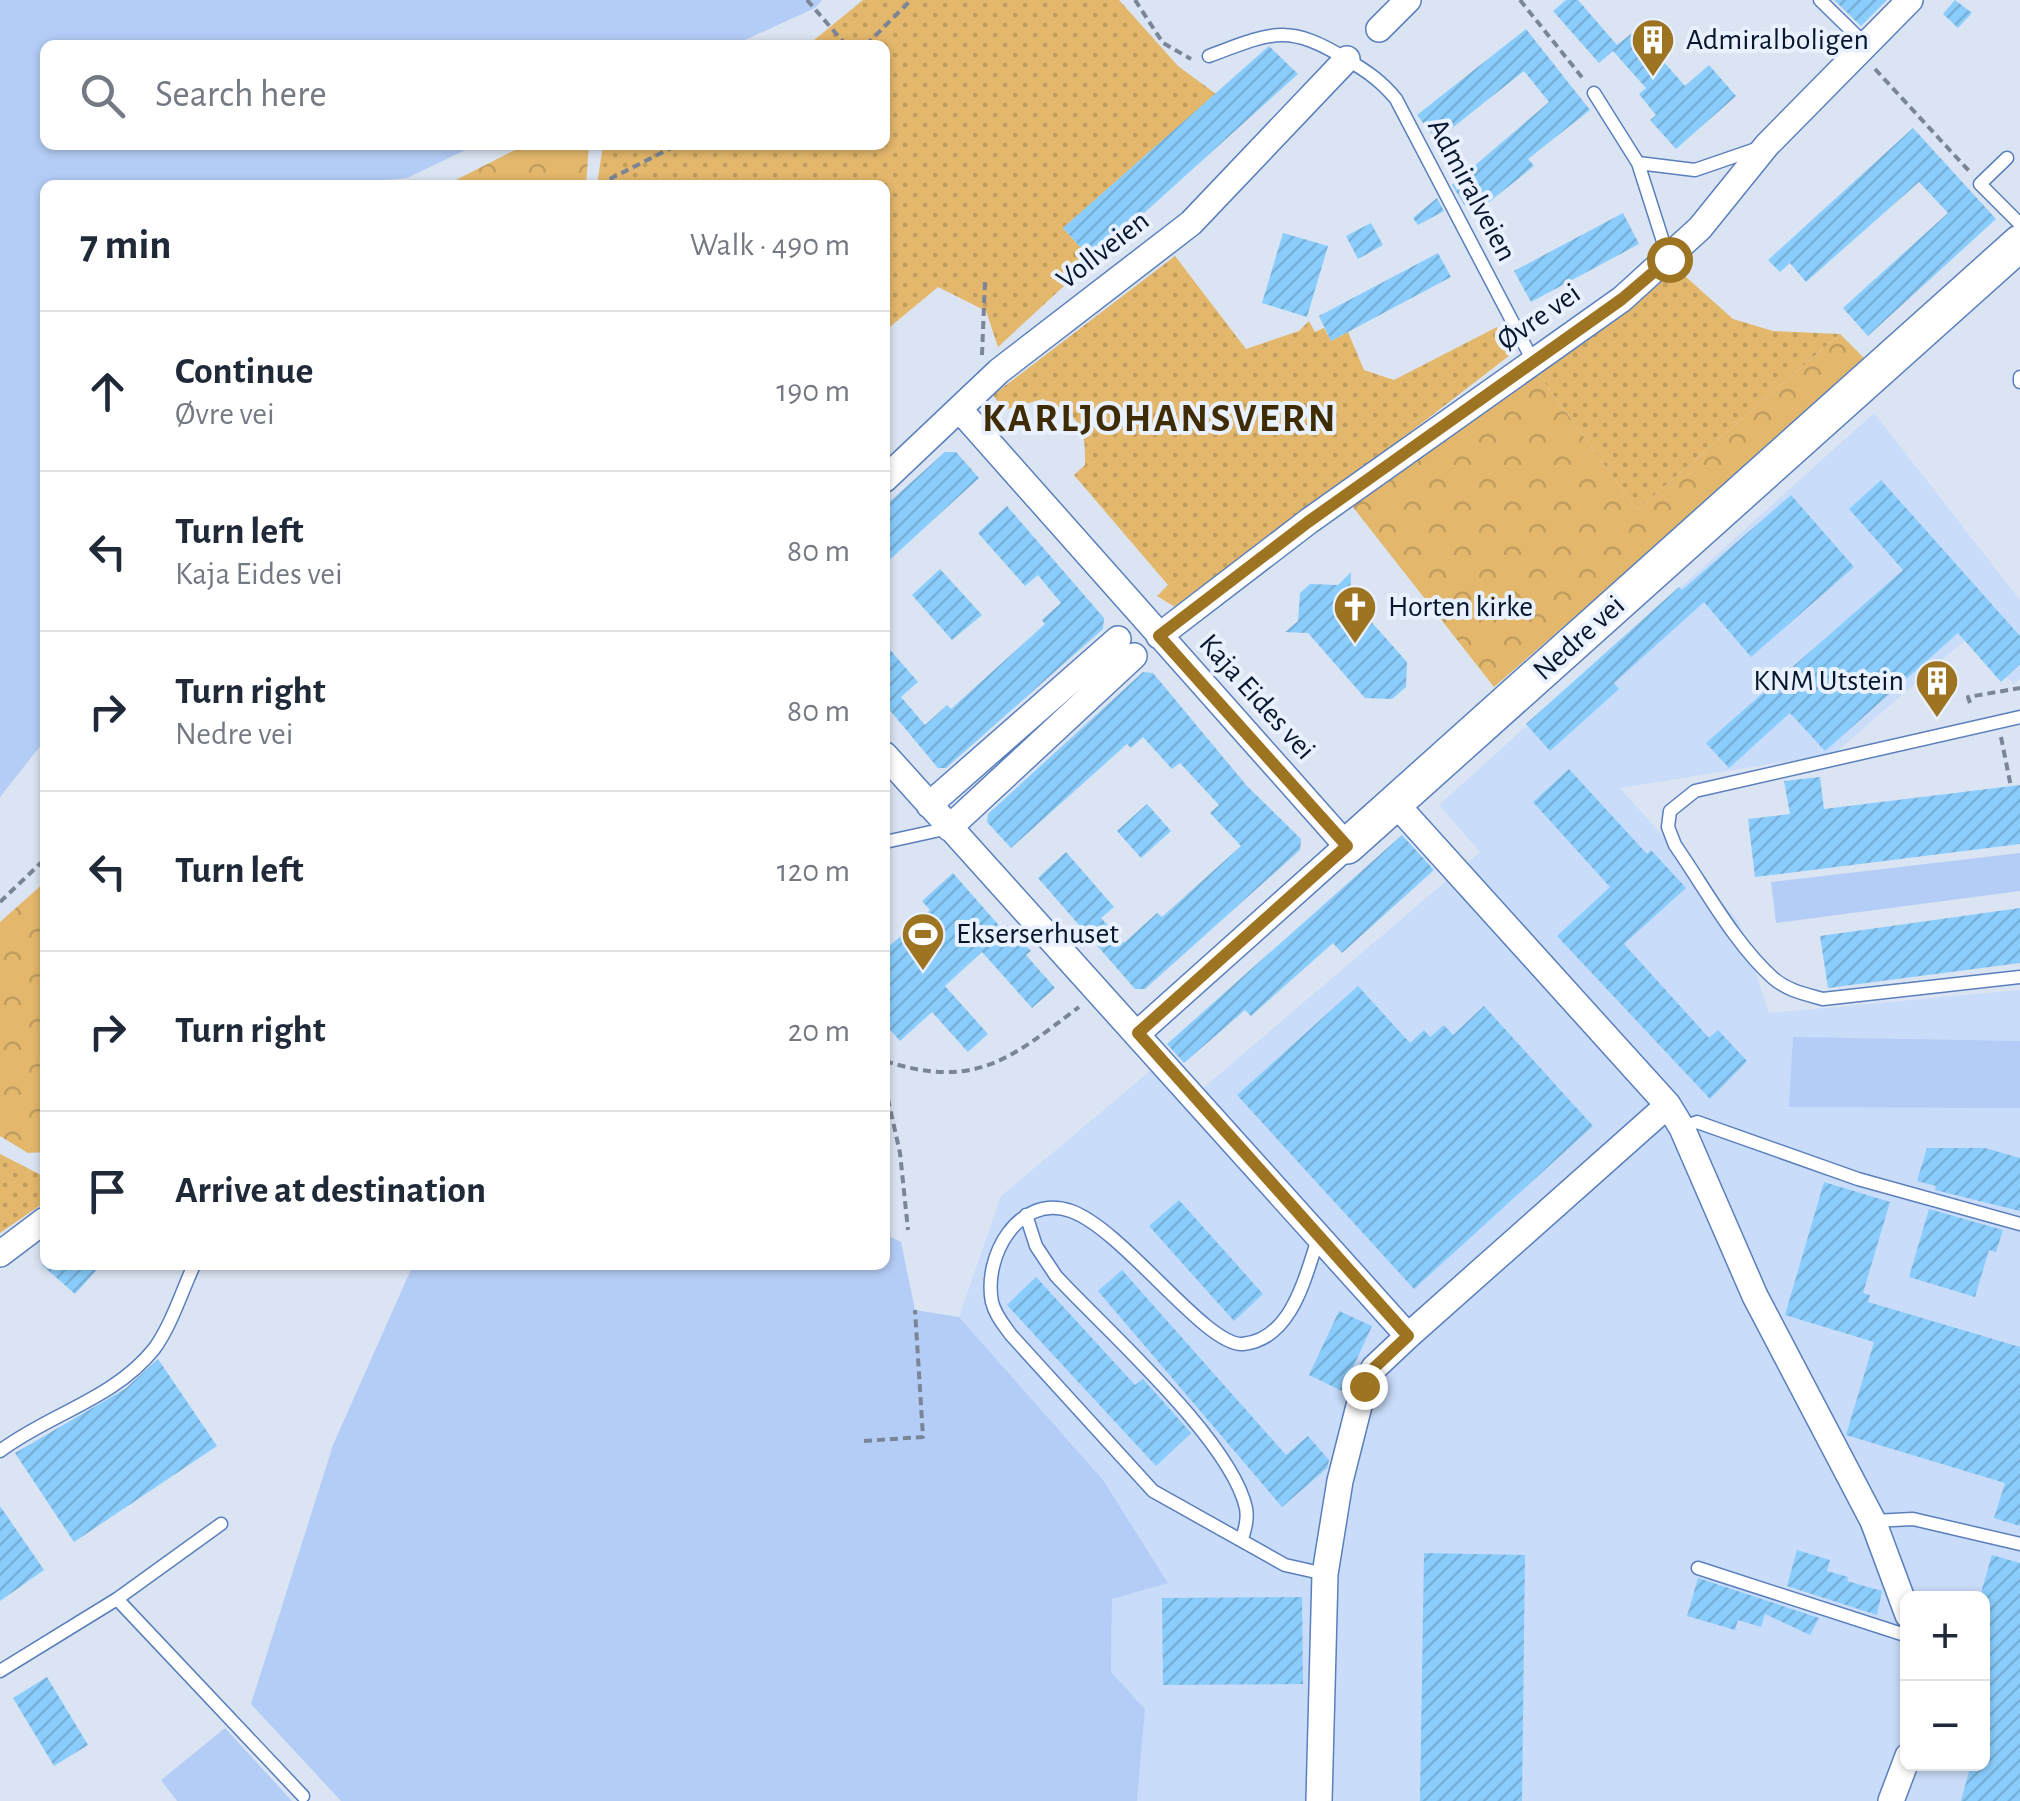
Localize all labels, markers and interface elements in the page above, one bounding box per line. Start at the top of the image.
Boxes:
building icon: Admiralboligen [1630,17,1676,78]
place label: Admiralboligen [1686,25,1869,55]
search box [40,40,890,150]
icon: search [75,68,130,123]
text: Search here [155,76,327,114]
street label: Admiralveien [1422,114,1522,266]
street label: Vollveien [1051,205,1155,295]
text: 7 min [80,224,172,266]
text: Walk · 490 m [690,229,850,261]
route start [1647,237,1693,283]
street label: Øvre vei [1492,278,1586,356]
text: Continue [175,353,313,391]
icon: ahead [80,364,135,419]
text: 190 m [776,375,850,407]
text: Øvre vei [175,398,275,430]
district label: KARLJOHANSVERN [982,399,1338,439]
text: Turn left [175,513,303,551]
icon: left [80,524,135,579]
text: 80 m [787,535,850,567]
text: Kaja Eides vei [175,558,343,590]
church icon: Horten kirke [1332,584,1378,645]
street label: Nedre vei [1528,590,1630,686]
place label: Horten kirke [1388,592,1533,622]
street label: Kaja Eides vei [1193,629,1321,765]
building icon: KNM Utstein [1914,658,1960,719]
place label: KNM Utstein [1753,666,1904,696]
text: Turn right [175,673,325,711]
icon: right [80,684,135,739]
text: 80 m [787,695,850,727]
text: Nedre vei [175,718,293,750]
icon: left [80,844,135,899]
text: Turn left [175,852,303,890]
text: 120 m [777,855,850,887]
sports icon: Ekserserhuset [900,911,946,972]
place label: Ekserserhuset [956,919,1119,949]
icon: right [80,1004,135,1059]
text: Turn right [175,1012,325,1050]
text: 20 m [788,1015,850,1047]
icon: arrive [80,1164,135,1219]
text: Arrive at destination [175,1172,486,1210]
route end [1342,1364,1388,1410]
map controls [1900,1591,1990,1771]
button: + [1900,1591,1990,1681]
button: − [1900,1681,1990,1771]

